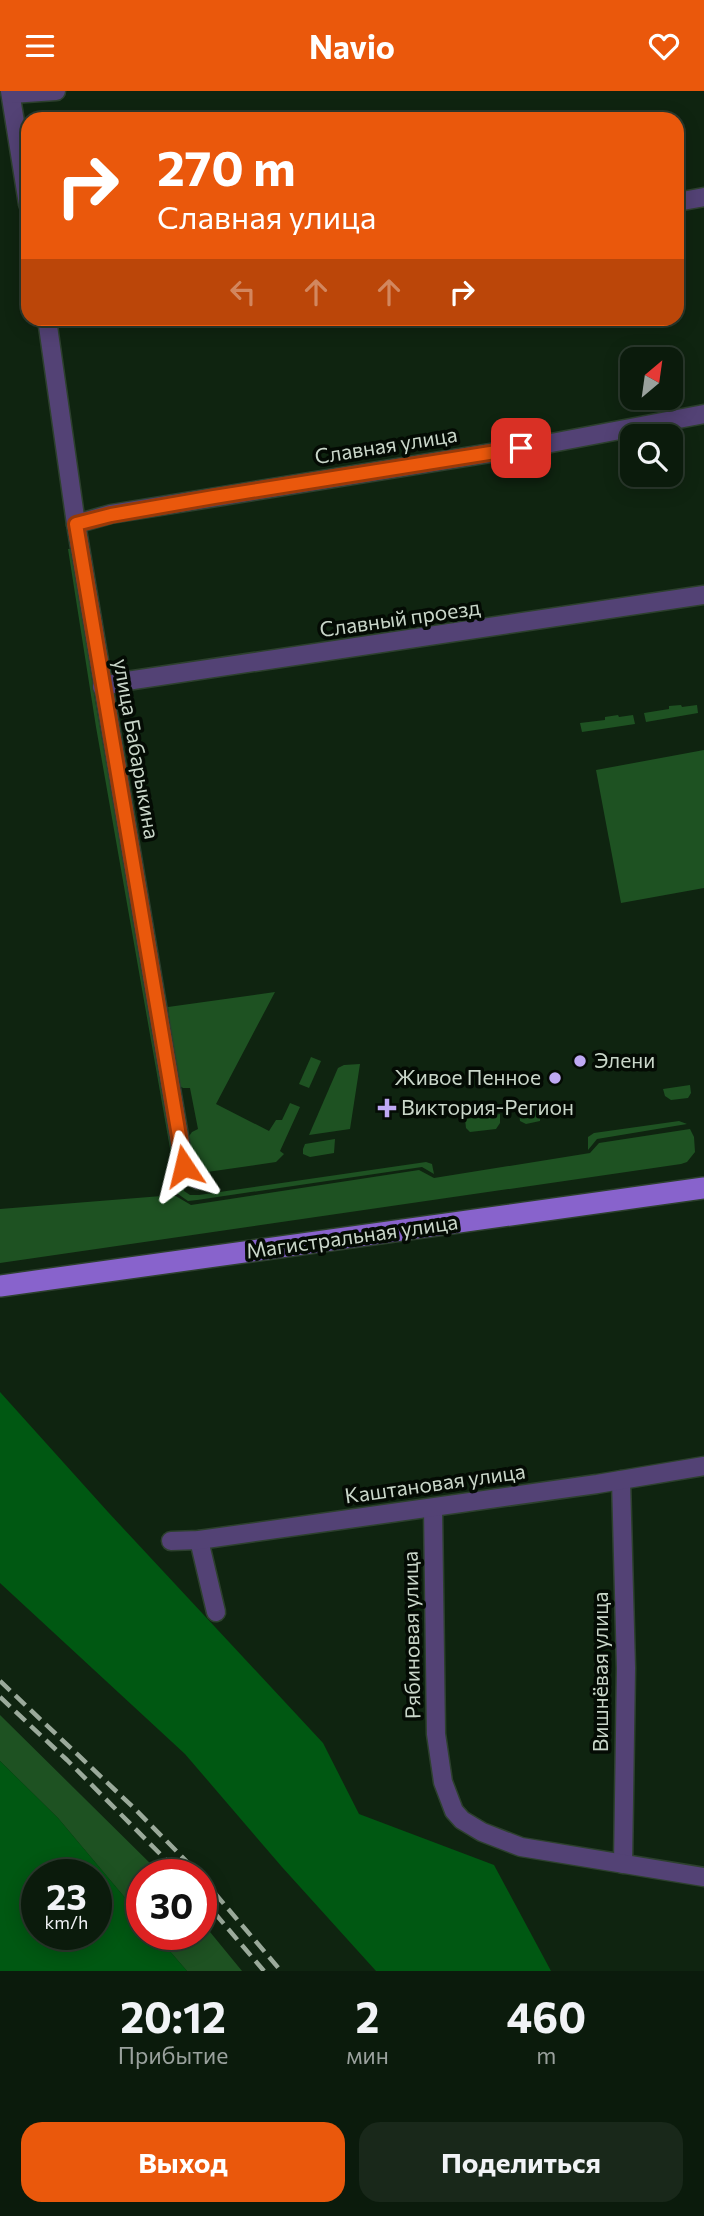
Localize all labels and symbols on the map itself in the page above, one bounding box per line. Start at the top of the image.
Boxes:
north arrow [620,347,682,409]
pin [491,418,551,478]
street label: Славная улица [313,421,459,468]
street label: Славный проезд [318,594,482,641]
street label: улица Бабарыкина [109,657,166,841]
place label: Элени [594,1047,655,1072]
marker: Элени [572,1053,588,1069]
place label: Живое Пенное [394,1064,541,1089]
marker: Живое Пенное [547,1070,563,1086]
place label: Виктория-Регион [401,1094,574,1119]
marker: Виктория-Регион [379,1100,395,1116]
position arrow [147,1129,221,1203]
street label: Магистральная улица [244,1208,459,1263]
street label: Каштановая улица [343,1457,527,1508]
street label: Рябиновая улица [397,1551,424,1719]
street label: Вишнёвая улица [587,1592,612,1752]
speed limit sign: 30 [126,1859,217,1950]

